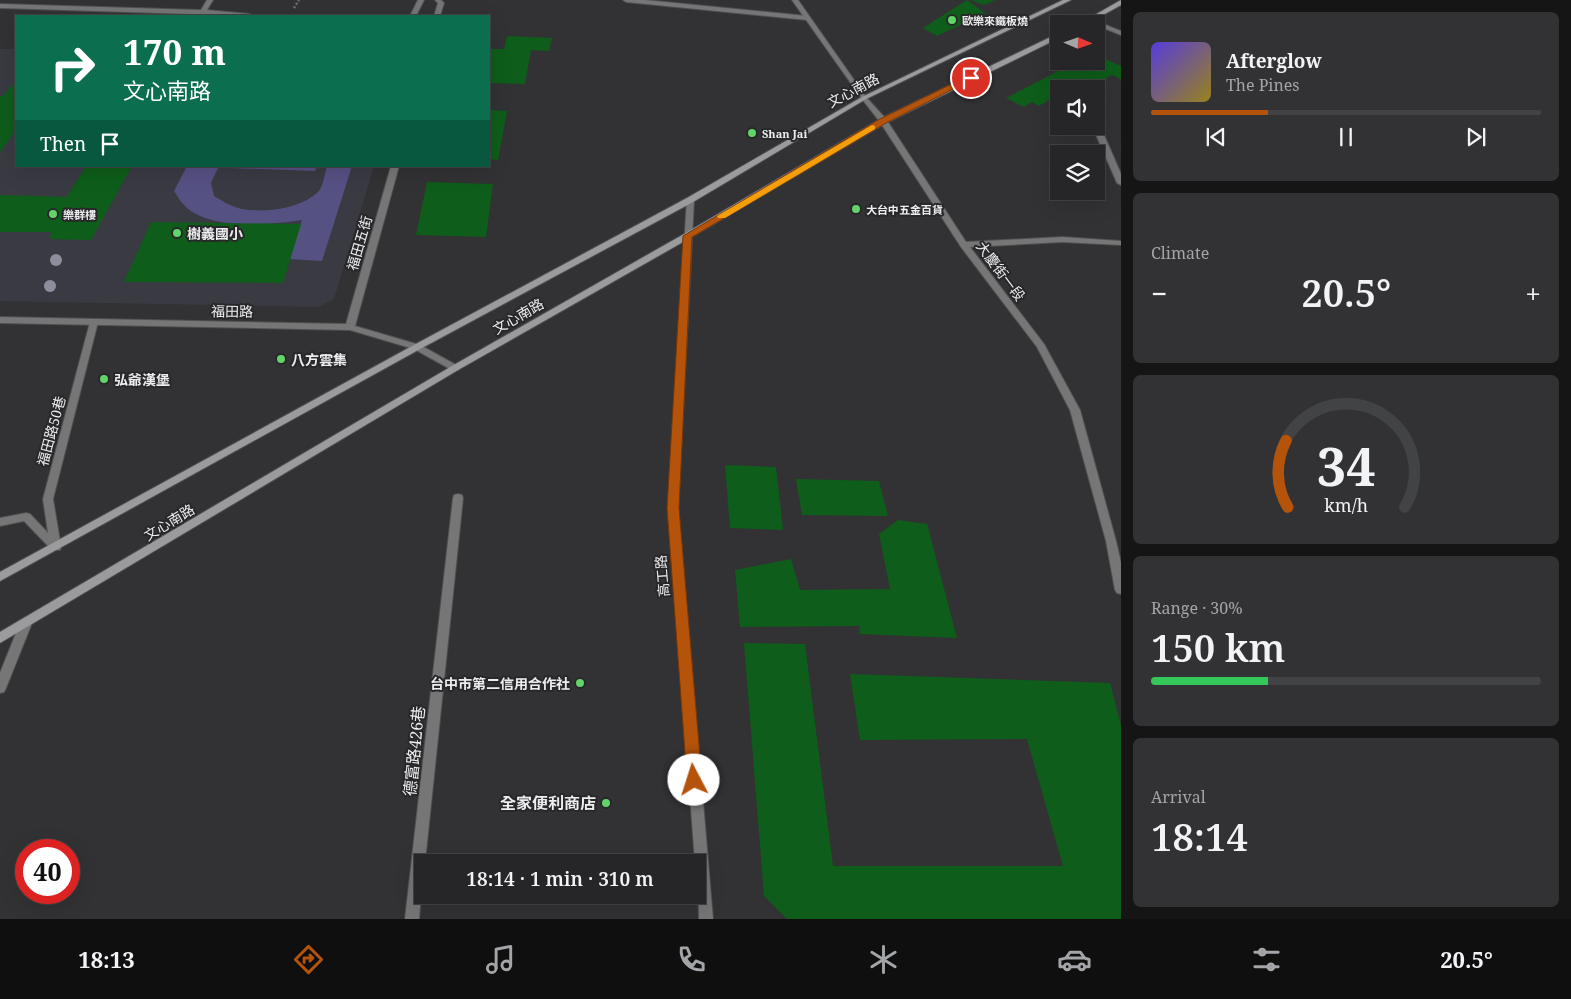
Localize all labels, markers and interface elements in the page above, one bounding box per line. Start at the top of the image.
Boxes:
place label: 歐樂來鐵板燒 [962,13,1028,28]
marker: 歐樂來鐵板燒 [946,14,958,26]
north arrow [1050,15,1105,70]
map controls [1050,15,1105,200]
text: 170 m [123,28,226,75]
icon: right [40,35,105,100]
text: Afterglow [1226,48,1322,74]
pin [950,57,992,99]
icon: arrive [957,64,985,92]
street label: 文心南路 [824,68,882,112]
text: The Pines [1226,74,1300,96]
text: 文心南路 [123,75,211,105]
button: sound [1050,80,1105,135]
icon: previous [1202,123,1230,151]
icon: pause [1332,123,1360,151]
icon: next [1462,123,1490,151]
place label: Shan Jai [762,126,807,141]
marker: Shan Jai [746,127,758,139]
icon: arrive [96,130,124,158]
text: Then [40,131,86,157]
button: layers [1050,145,1105,200]
place label: 大台中五金百貨 [866,202,943,217]
marker: 大台中五金百貨 [850,203,862,215]
place label: 樂群樓 [63,207,96,222]
marker: 樂群樓 [47,208,59,220]
street label: 福田五街 [342,213,376,273]
place label: 樹義國小 [187,224,243,243]
marker: 樹義國小 [171,227,183,239]
street label: 大慶街一段 [972,237,1030,305]
text: Climate [1151,242,1209,264]
text: 20.5° [1301,266,1391,318]
text: − [1151,274,1167,312]
text: + [1525,274,1541,312]
street label: 文心南路 [489,294,547,338]
street label: 福田路 [211,301,253,321]
place label: 八方雲集 [291,350,347,369]
marker: 八方雲集 [275,353,287,365]
place label: 弘爺漢堡 [114,370,170,389]
marker: 弘爺漢堡 [98,373,110,385]
street label: 福田路50巷 [33,394,69,468]
text: 34 [1317,430,1375,501]
text: km/h [1324,493,1368,517]
street label: 文心南路 [140,499,198,545]
street label: 高工路 [651,554,673,598]
text: Range · 30% [1151,597,1243,619]
text: 150 km [1151,621,1285,673]
place label: 台中市第二信用合作社 [430,674,570,693]
marker: 台中市第二信用合作社 [574,677,586,689]
street label: 德富路426巷 [398,705,430,797]
position arrow [667,753,719,805]
text: Arrival [1151,786,1206,808]
place label: 全家便利商店 [500,792,596,814]
marker: 全家便利商店 [600,797,612,809]
text: 18:14 [1151,810,1248,862]
speed limit sign: 40 [15,839,80,904]
text: 18:14 · 1 min · 310 m [466,866,654,892]
icon: directions [291,942,326,977]
icon: music [483,942,518,977]
icon: phone [674,942,709,977]
icon: climate [866,942,901,977]
icon: car [1057,942,1092,977]
icon: filters [1249,942,1284,977]
text: 18:13 [78,944,135,974]
text: 20.5° [1440,944,1493,974]

